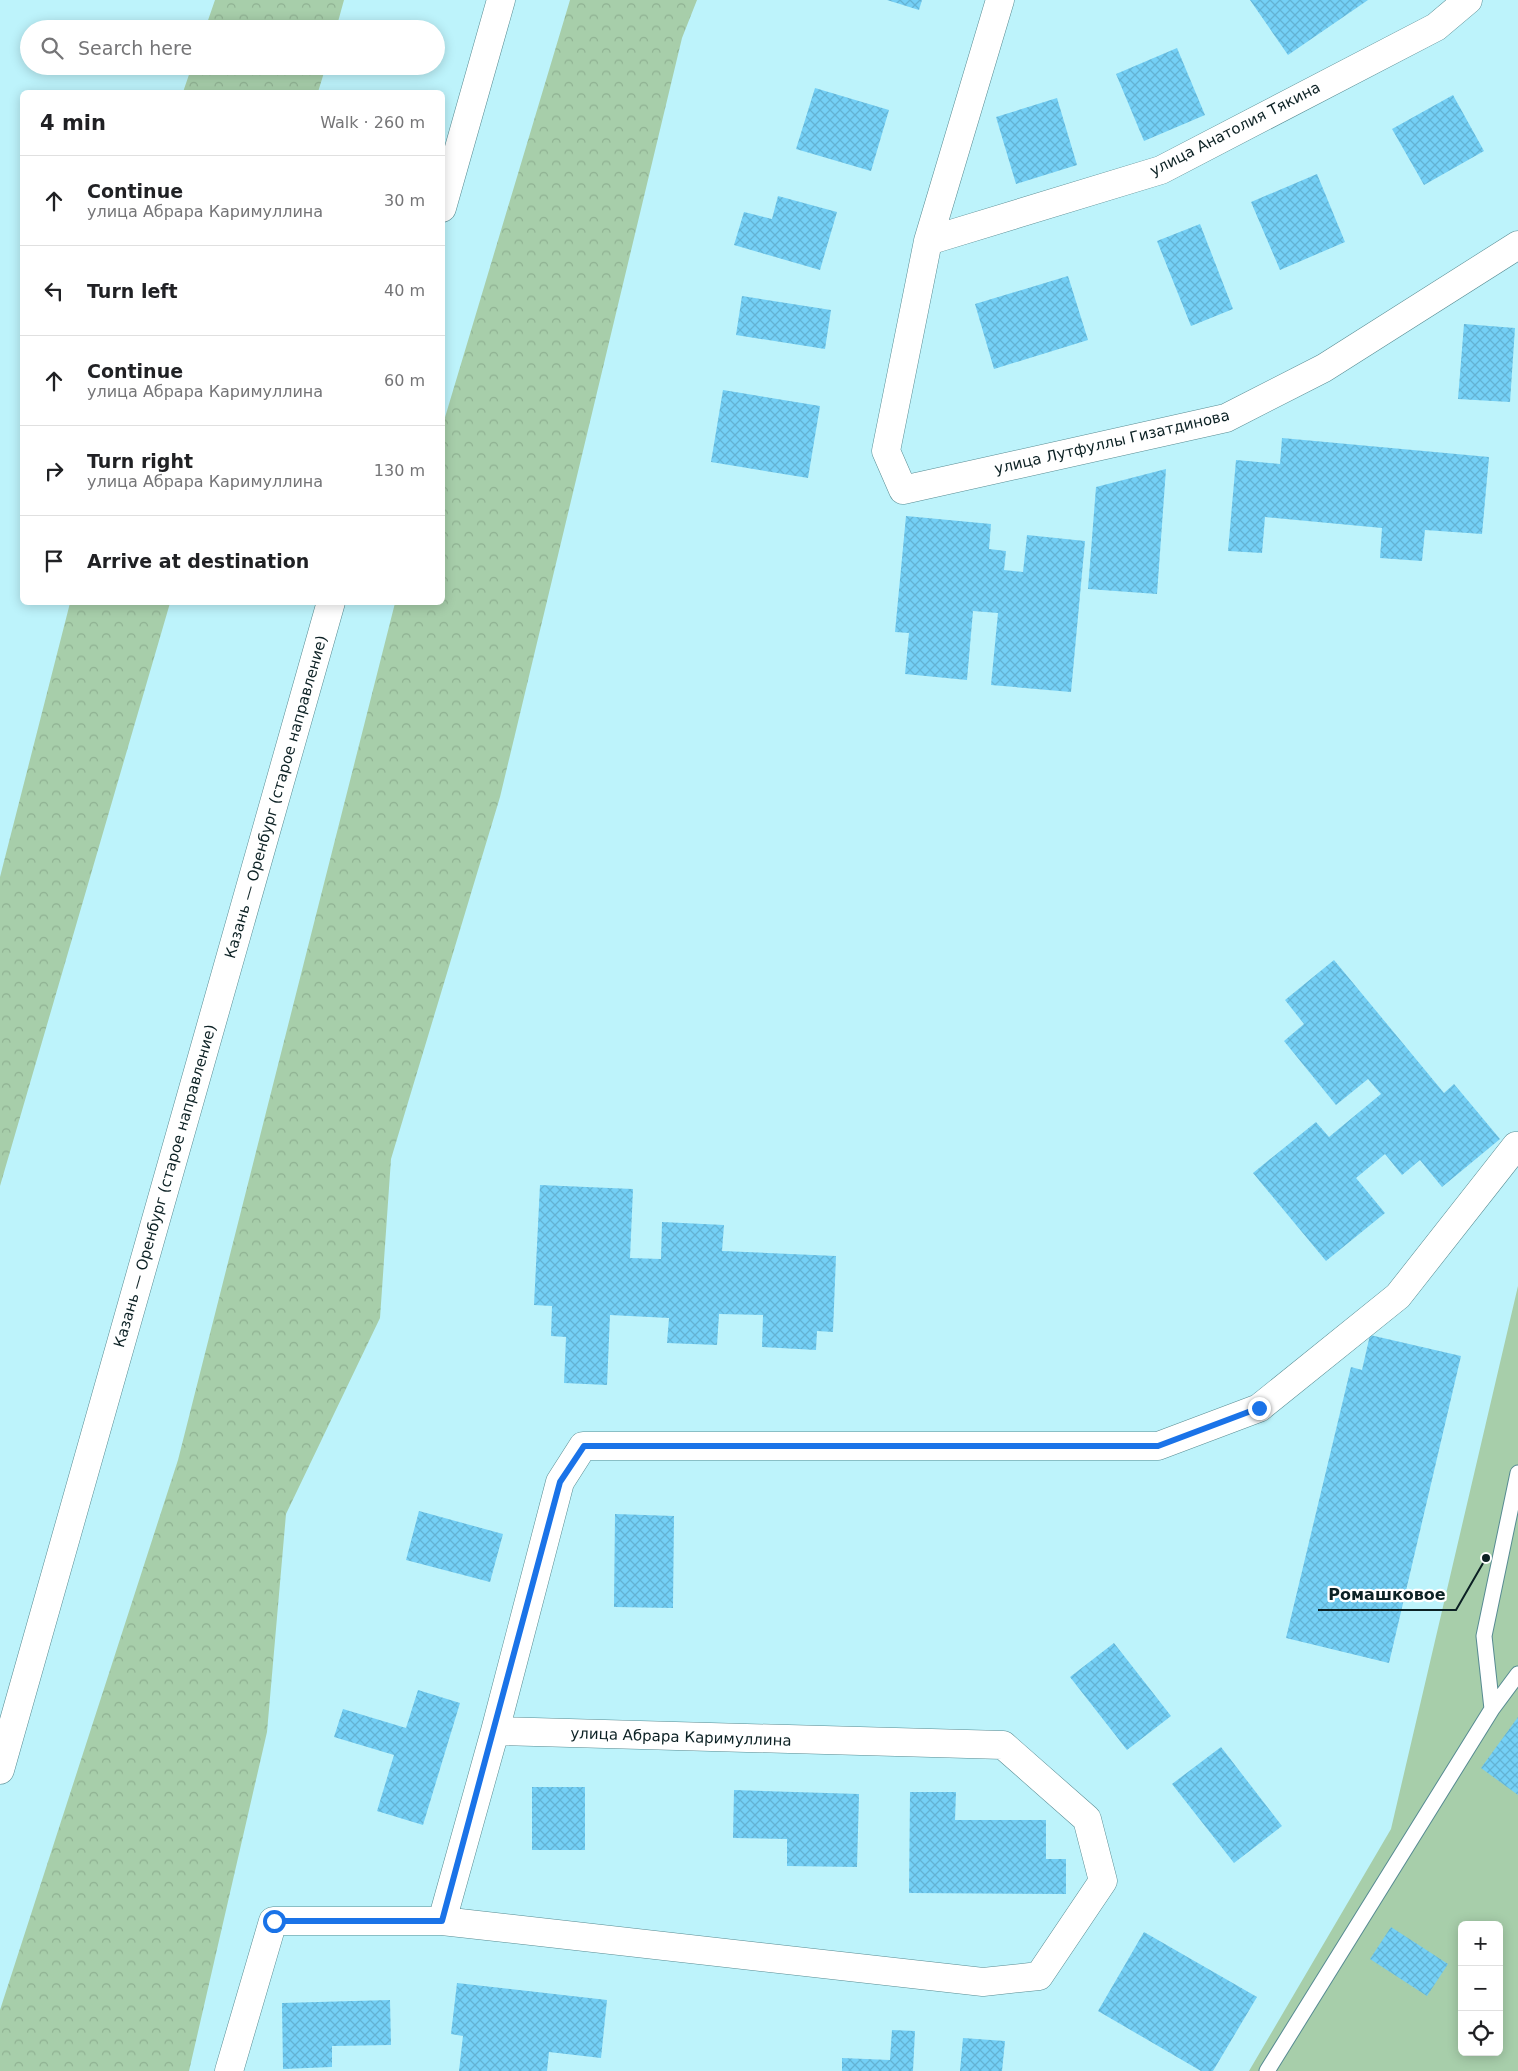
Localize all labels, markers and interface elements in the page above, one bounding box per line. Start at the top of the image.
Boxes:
search box [20,20,445,75]
icon: search [38,34,66,62]
text: Search here [78,37,192,59]
street label: улица Анатолия Тякина [1147,78,1323,180]
text: 4 min [40,111,106,135]
text: Walk · 260 m [320,113,425,132]
text: Continue [87,180,183,202]
icon: ahead [40,187,68,215]
text: 30 m [384,191,425,210]
text: улица Абрара Каримуллина [87,202,323,221]
icon: left [40,277,68,305]
text: Turn left [87,280,178,302]
text: 40 m [384,281,425,300]
text: Continue [87,360,183,382]
icon: ahead [40,367,68,395]
text: 60 m [384,371,425,390]
text: улица Абрара Каримуллина [87,382,323,401]
street label: улица Лутфуллы Гизатдинова [993,406,1231,478]
text: Turn right [87,450,193,472]
icon: right [40,457,68,485]
text: 130 m [374,461,425,480]
text: улица Абрара Каримуллина [87,472,323,491]
icon: arrive [40,547,68,575]
text: Arrive at destination [87,550,309,572]
street label: Казань — Оренбург (старое направление) [221,633,331,961]
street label: Казань — Оренбург (старое направление) [110,1022,220,1350]
route end [1248,1397,1271,1420]
callout: Ромашковое [1318,1579,1456,1610]
text: Ромашковое [1328,1585,1446,1604]
street label: улица Абрара Каримуллина [570,1724,792,1750]
route start [263,1910,286,1933]
map controls [1458,1921,1503,2056]
button: + [1458,1921,1503,1966]
button: − [1458,1966,1503,2011]
button: locate [1458,2011,1503,2056]

